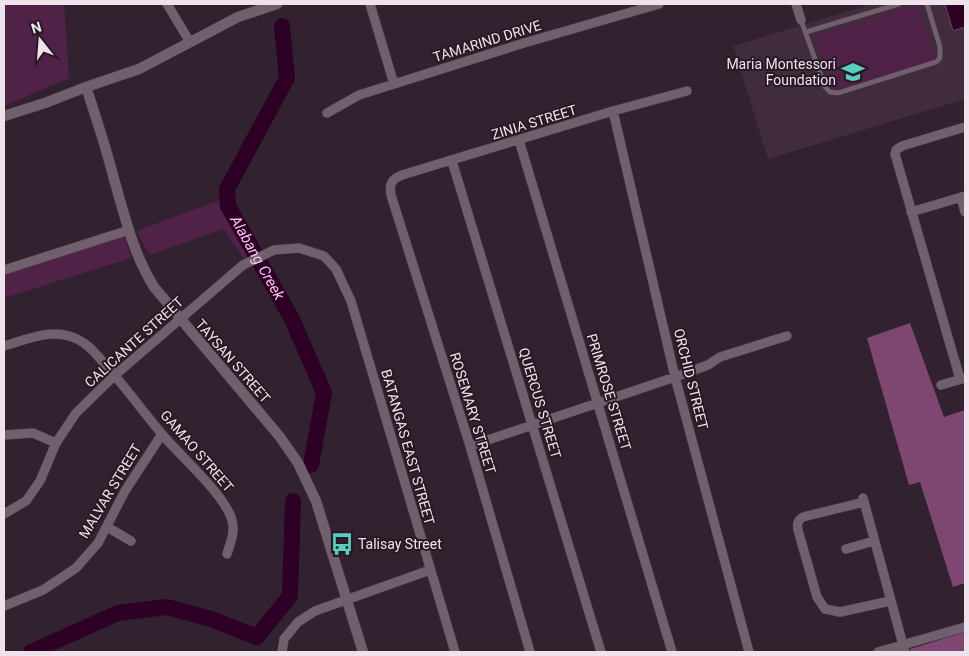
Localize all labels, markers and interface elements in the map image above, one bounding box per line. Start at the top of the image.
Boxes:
north arrow [15,15,65,65]
street label: TAMARIND DRIVE [431,17,543,65]
text: N [29,18,43,37]
place label: Maria Montessori Foundation [726,56,836,88]
school or university icon: Maria Montessori Foundation [840,59,866,85]
street label: ZINIA STREET [489,101,579,143]
water label: Alabang Creek [226,212,289,304]
street label: CALICANTE STREET [81,293,187,390]
street label: TAYSAN STREET [192,316,274,406]
street label: ORCHID STREET [671,327,711,432]
street label: PRIMROSE STREET [584,332,635,453]
street label: QUERCUS STREET [516,346,565,461]
street label: ROSEMARY STREET [447,350,499,476]
street label: BATANGAS EAST STREET [378,367,438,527]
street label: GAMAO STREET [157,407,237,496]
street label: MALVAR STREET [76,440,145,541]
bus stop icon: Talisay Street [329,531,355,557]
place label: Talisay Street [358,536,442,552]

